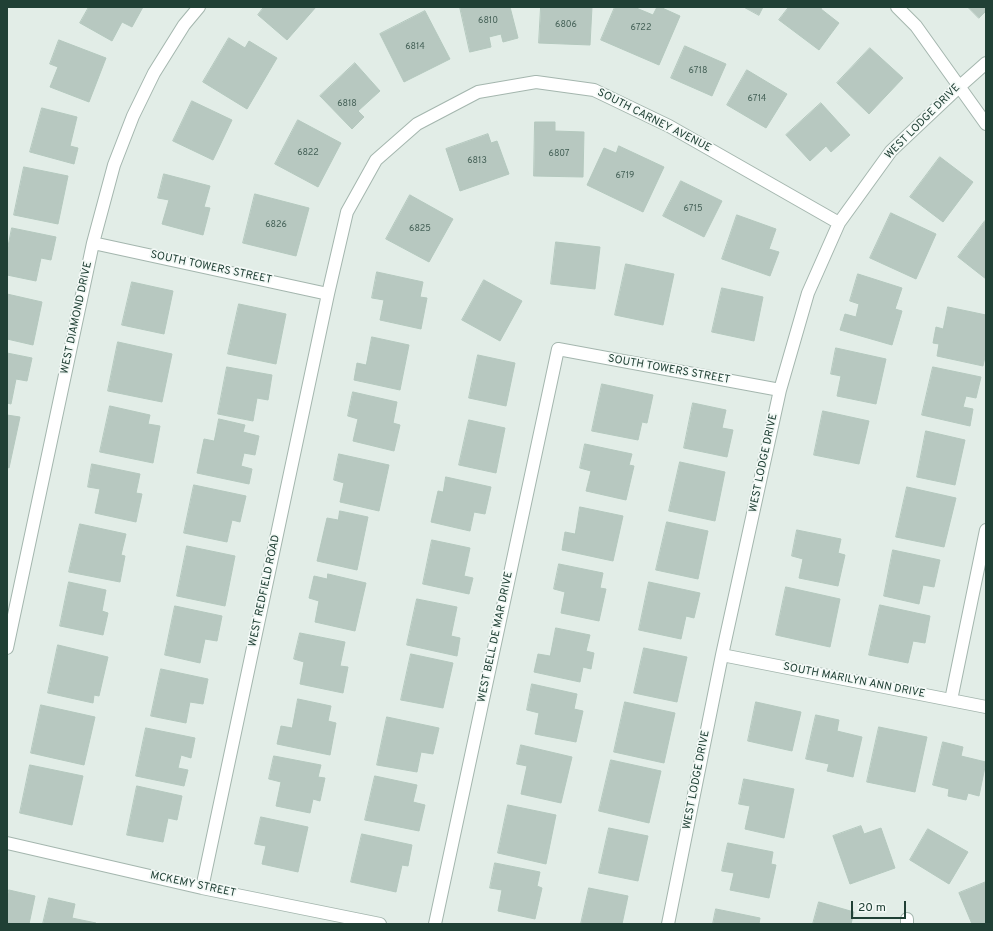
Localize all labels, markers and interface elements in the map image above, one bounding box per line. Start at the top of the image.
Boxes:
house number: 6810 [478,16,498,26]
house number: 6806 [555,20,577,30]
house number: 6722 [631,23,651,33]
house number: 6814 [405,42,425,52]
house number: 6718 [689,66,707,76]
street label: WEST LODGE DRIVE [883,82,963,162]
street label: SOUTH CARNEY AVENUE [595,87,713,155]
house number: 6714 [748,94,766,104]
house number: 6818 [337,99,357,109]
house number: 6822 [297,148,319,158]
house number: 6807 [549,149,569,159]
house number: 6813 [467,156,487,166]
house number: 6719 [616,171,634,181]
house number: 6715 [684,204,702,214]
house number: 6826 [265,220,287,230]
house number: 6825 [409,224,431,234]
street label: SOUTH TOWERS STREET [149,249,273,287]
street label: WEST DIAMOND DRIVE [59,261,95,375]
street label: SOUTH TOWERS STREET [607,353,731,387]
street label: WEST LODGE DRIVE [747,412,781,514]
street label: WEST REDFIELD ROAD [247,534,283,648]
street label: WEST BELL DE MAR DRIVE [476,570,516,704]
street label: SOUTH MARILYN ANN DRIVE [782,661,926,701]
street label: WEST LODGE DRIVE [681,729,713,831]
street label: MCKEMY STREET [149,869,237,901]
scale bar [853,893,908,919]
text: 20 m [858,900,886,916]

